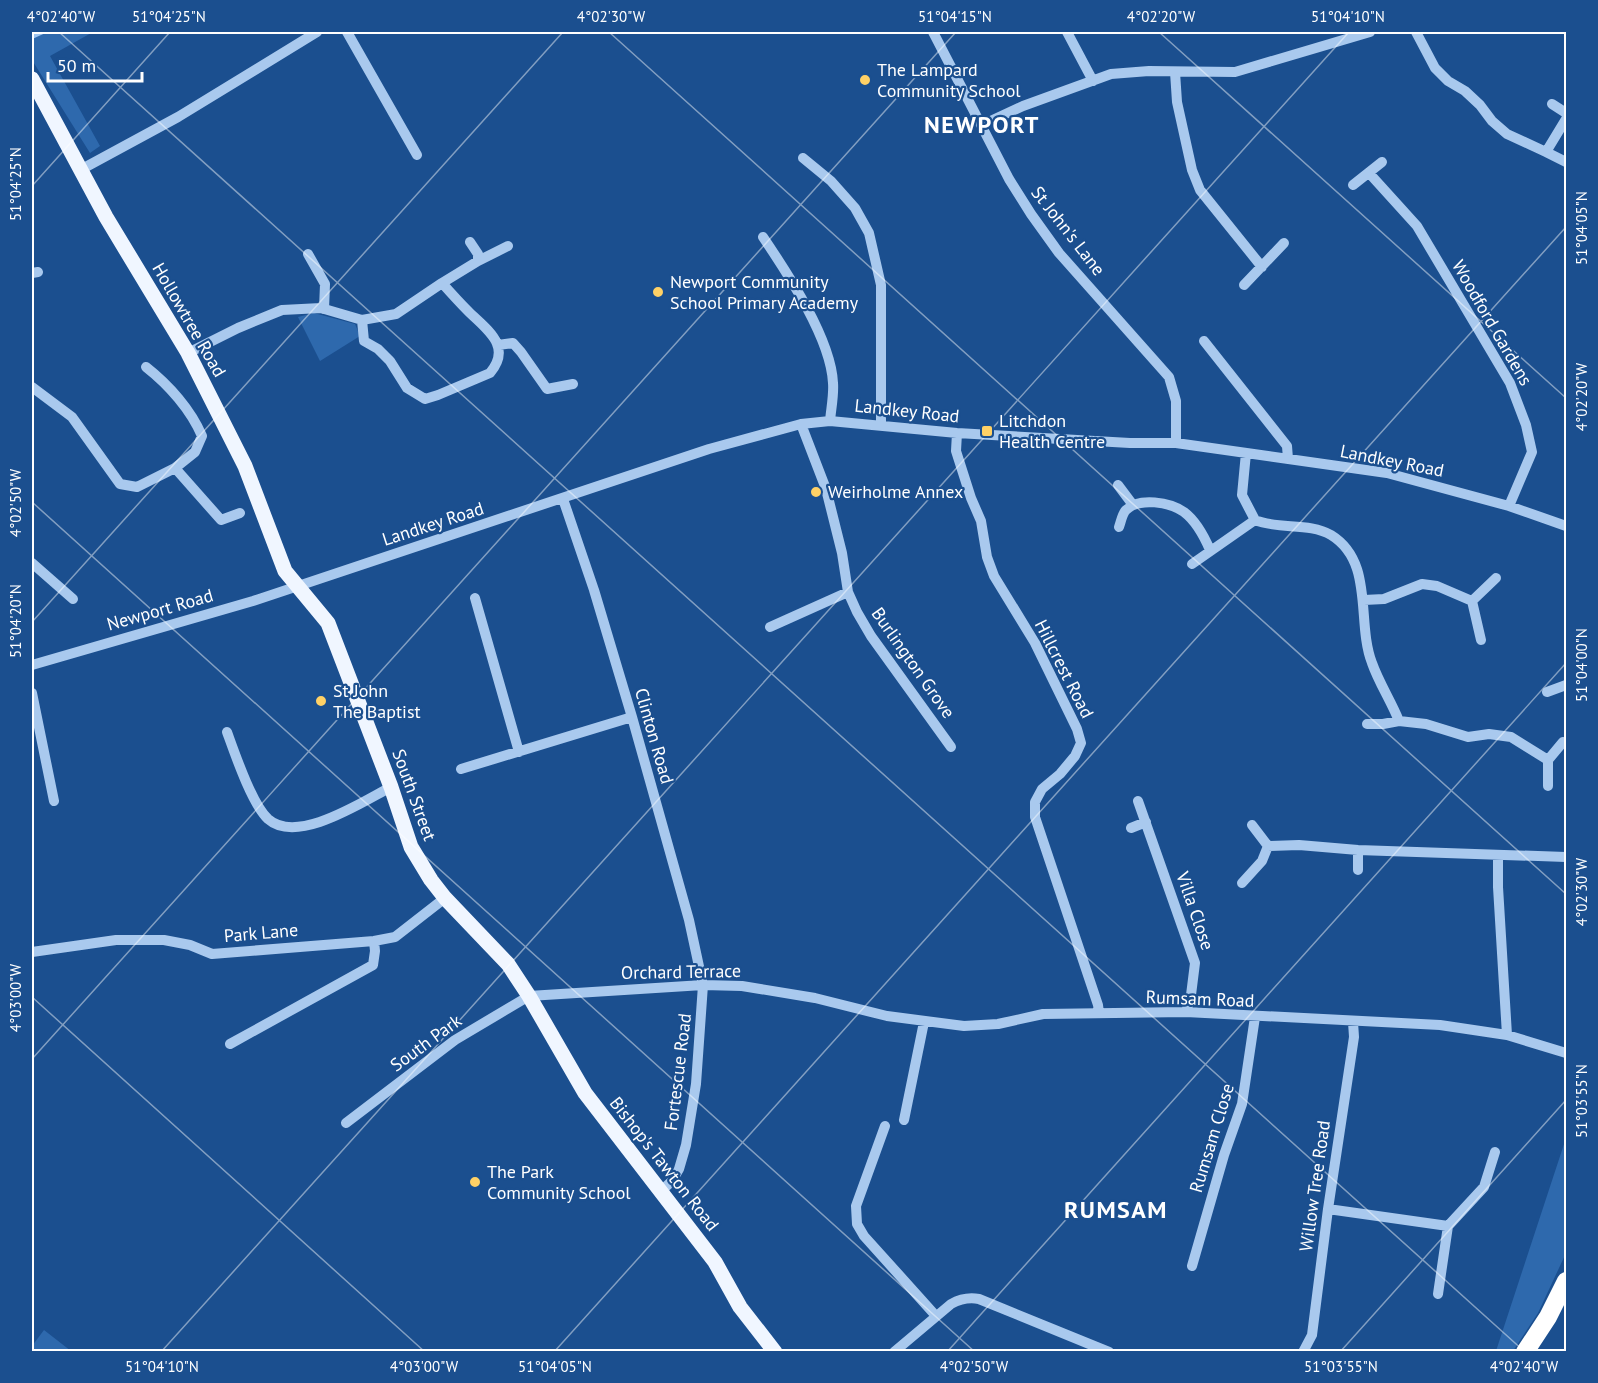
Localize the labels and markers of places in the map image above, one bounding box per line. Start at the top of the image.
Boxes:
place label: The Lampard Community School [877,58,1021,102]
marker: The Lampard Community School [858,73,872,87]
place label: Newport Community School Primary Academy [670,270,859,314]
marker: Newport Community School Primary Academy [651,285,665,299]
place label: Litchdon Health Centre [999,409,1105,453]
marker: Litchdon Health Centre [980,424,994,438]
place label: Weirholme Annex [828,480,963,503]
marker: Weirholme Annex [809,485,823,499]
place label: St John The Baptist [333,679,421,723]
marker: St John The Baptist [314,694,328,708]
place label: The Park Community School [487,1160,631,1204]
marker: The Park Community School [468,1175,482,1189]

